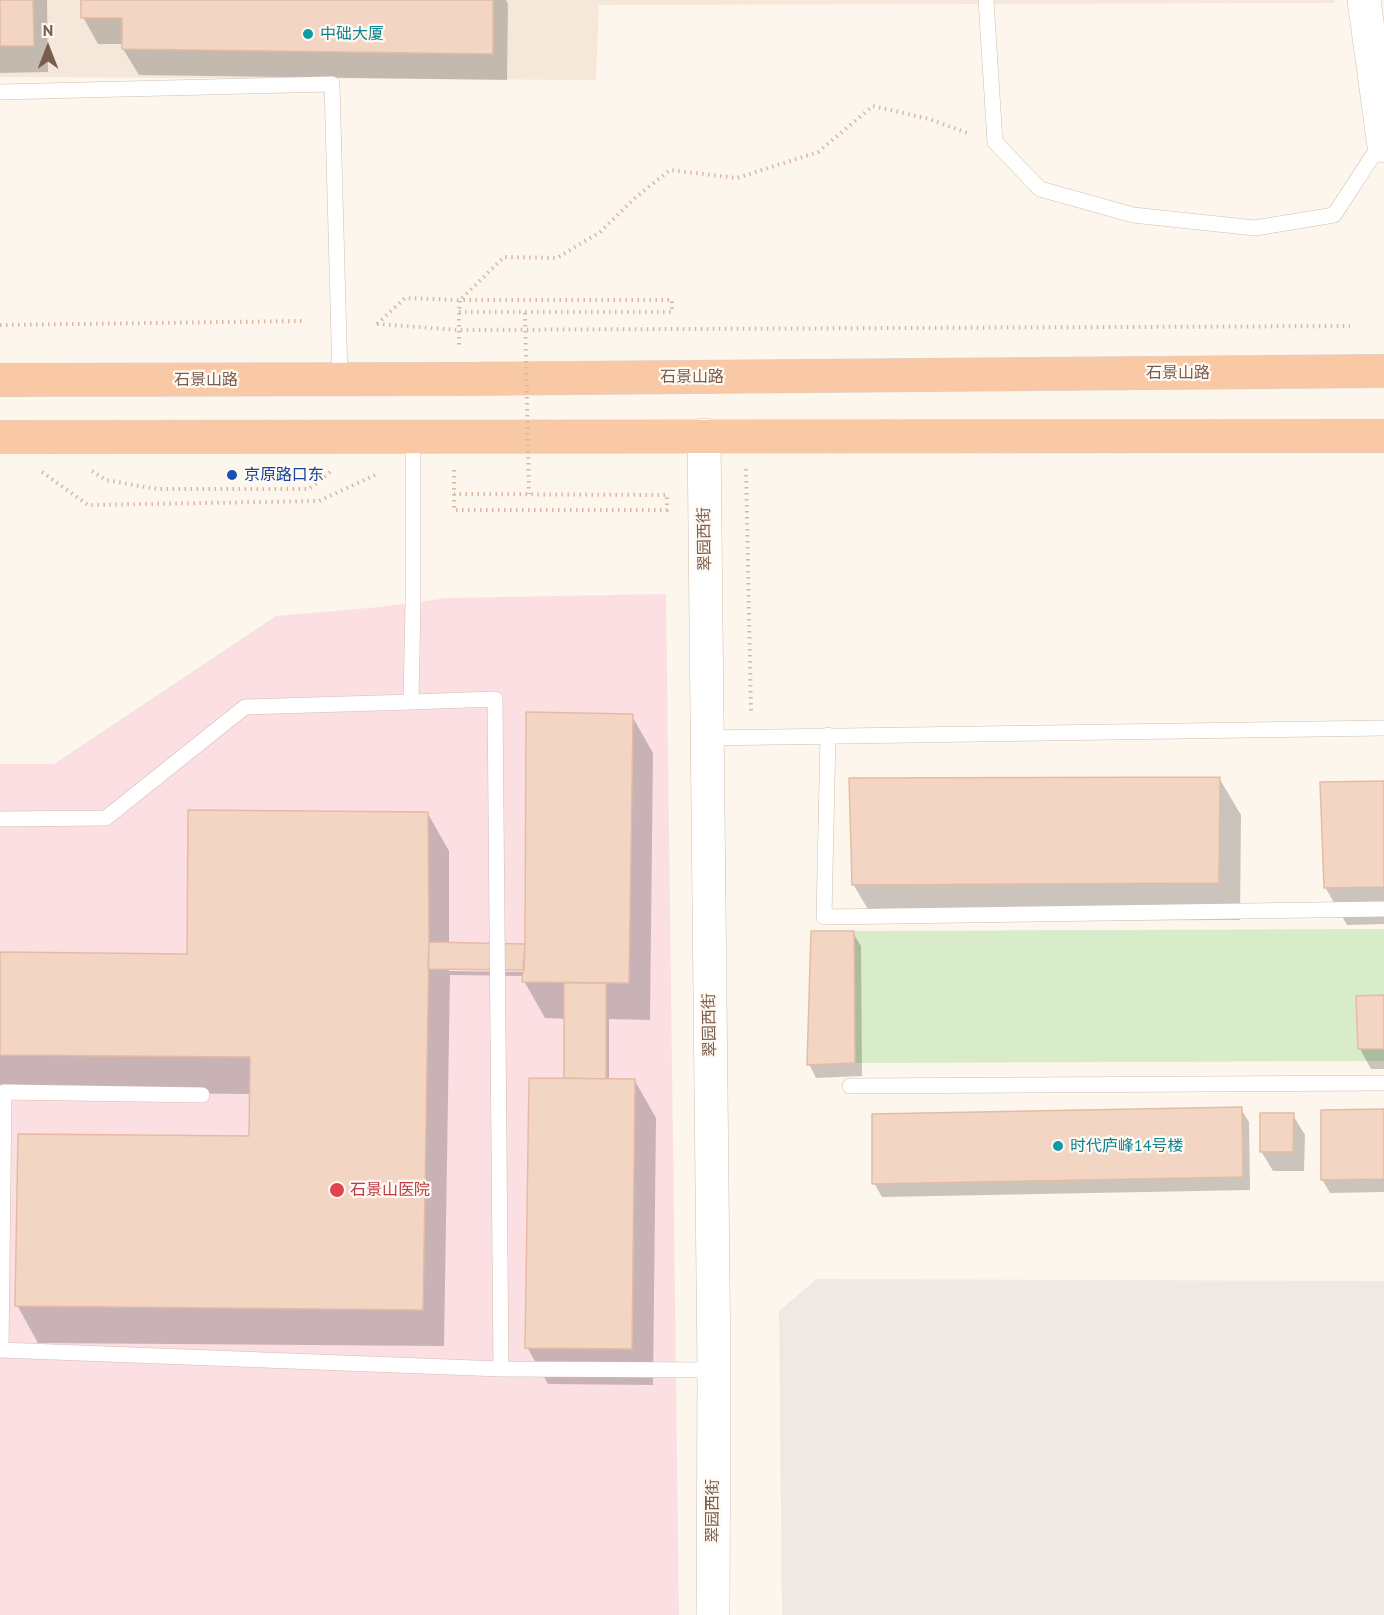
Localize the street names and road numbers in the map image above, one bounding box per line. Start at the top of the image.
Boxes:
street label: 石景山路 [1146,363,1210,383]
street label: 石景山路 [660,367,724,387]
street label: 石景山路 [174,370,238,390]
street label: 翠园西街 [695,507,715,571]
street label: 翠园西街 [700,993,720,1057]
street label: 翠园西街 [703,1479,723,1543]

